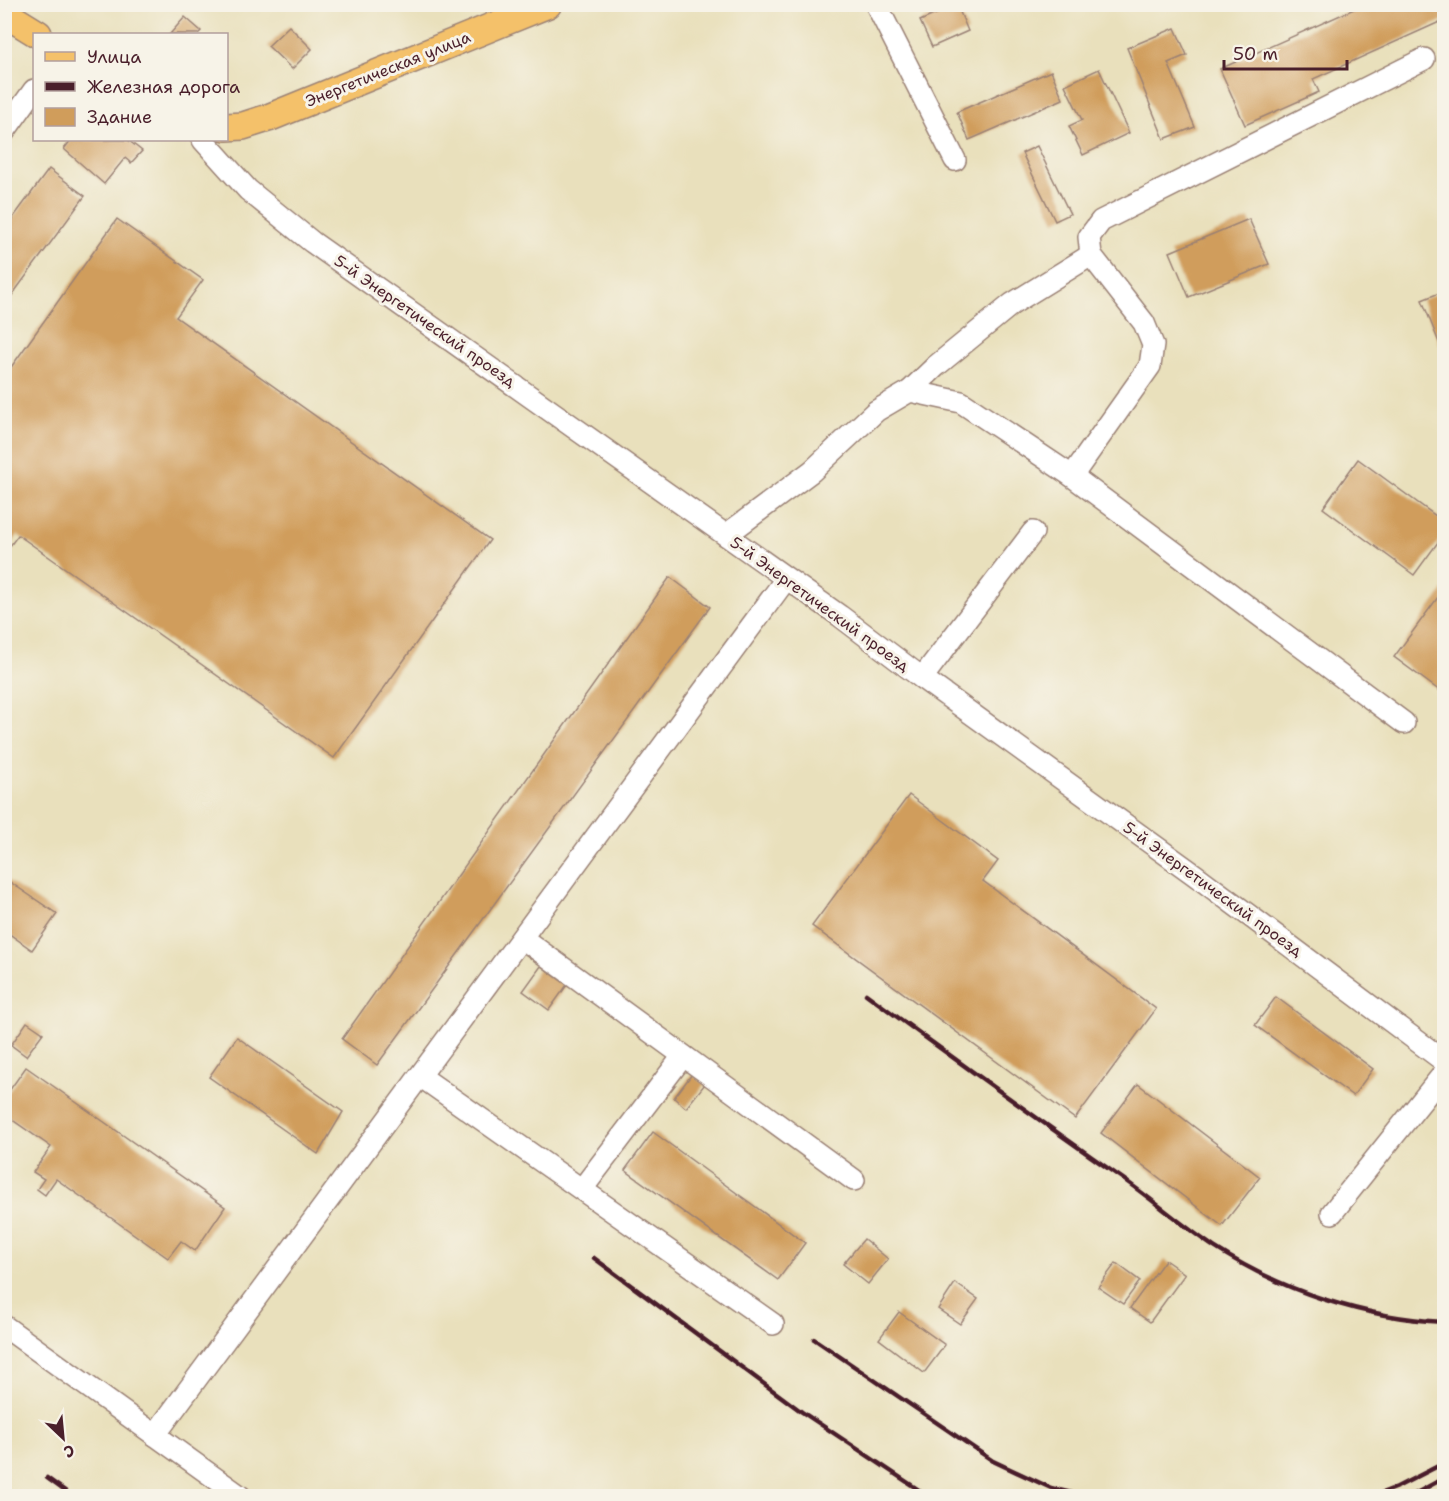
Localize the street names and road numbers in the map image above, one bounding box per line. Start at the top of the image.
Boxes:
street label: Энергетическая улица [302,26,474,112]
street label: 5-й Энергетический проезд [330,250,520,392]
street label: 5-й Энергетический проезд [726,532,914,676]
street label: 5-й Энергетический проезд [1119,817,1307,961]

